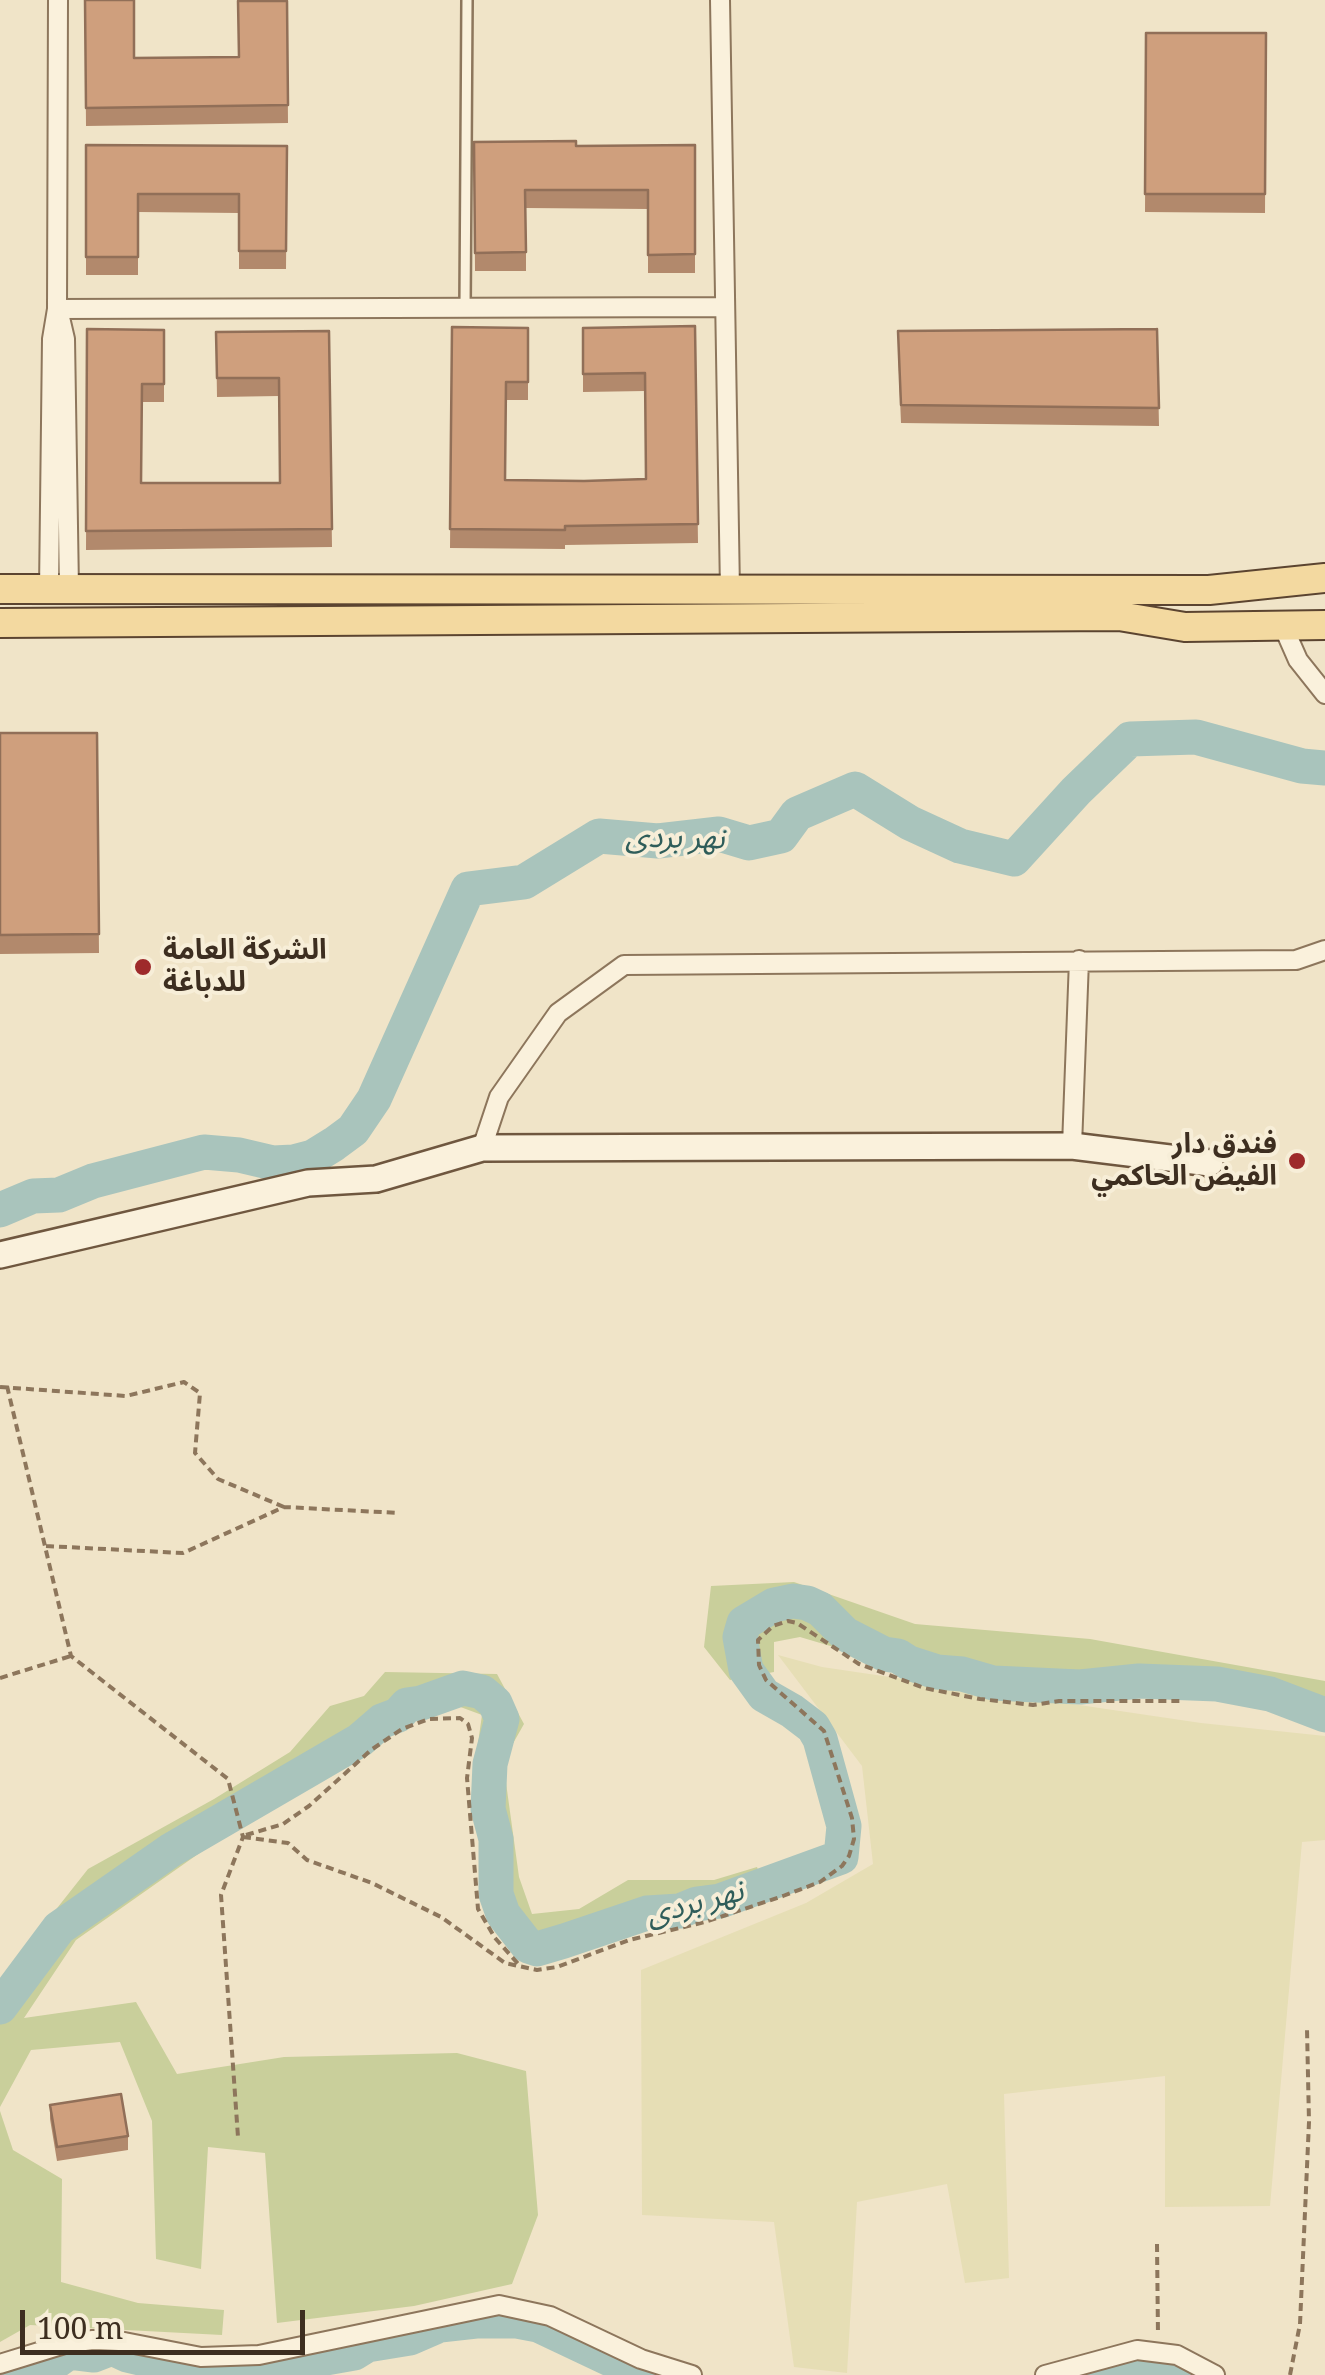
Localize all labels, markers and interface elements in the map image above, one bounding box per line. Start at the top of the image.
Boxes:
water label: نهر بردى [625,820,725,858]
place label: الشركة العامة للدباغة [163,934,327,1000]
marker: الشركة العامة للدباغة [132,956,154,978]
place label: فندق دار الفيض الحاكمي [1091,1128,1277,1194]
marker: فندق دار الفيض الحاكمي [1286,1150,1308,1172]
water label: نهر بردى [642,1874,748,1934]
scale bar [25,2290,310,2352]
text: 100 m [37,2307,123,2348]

